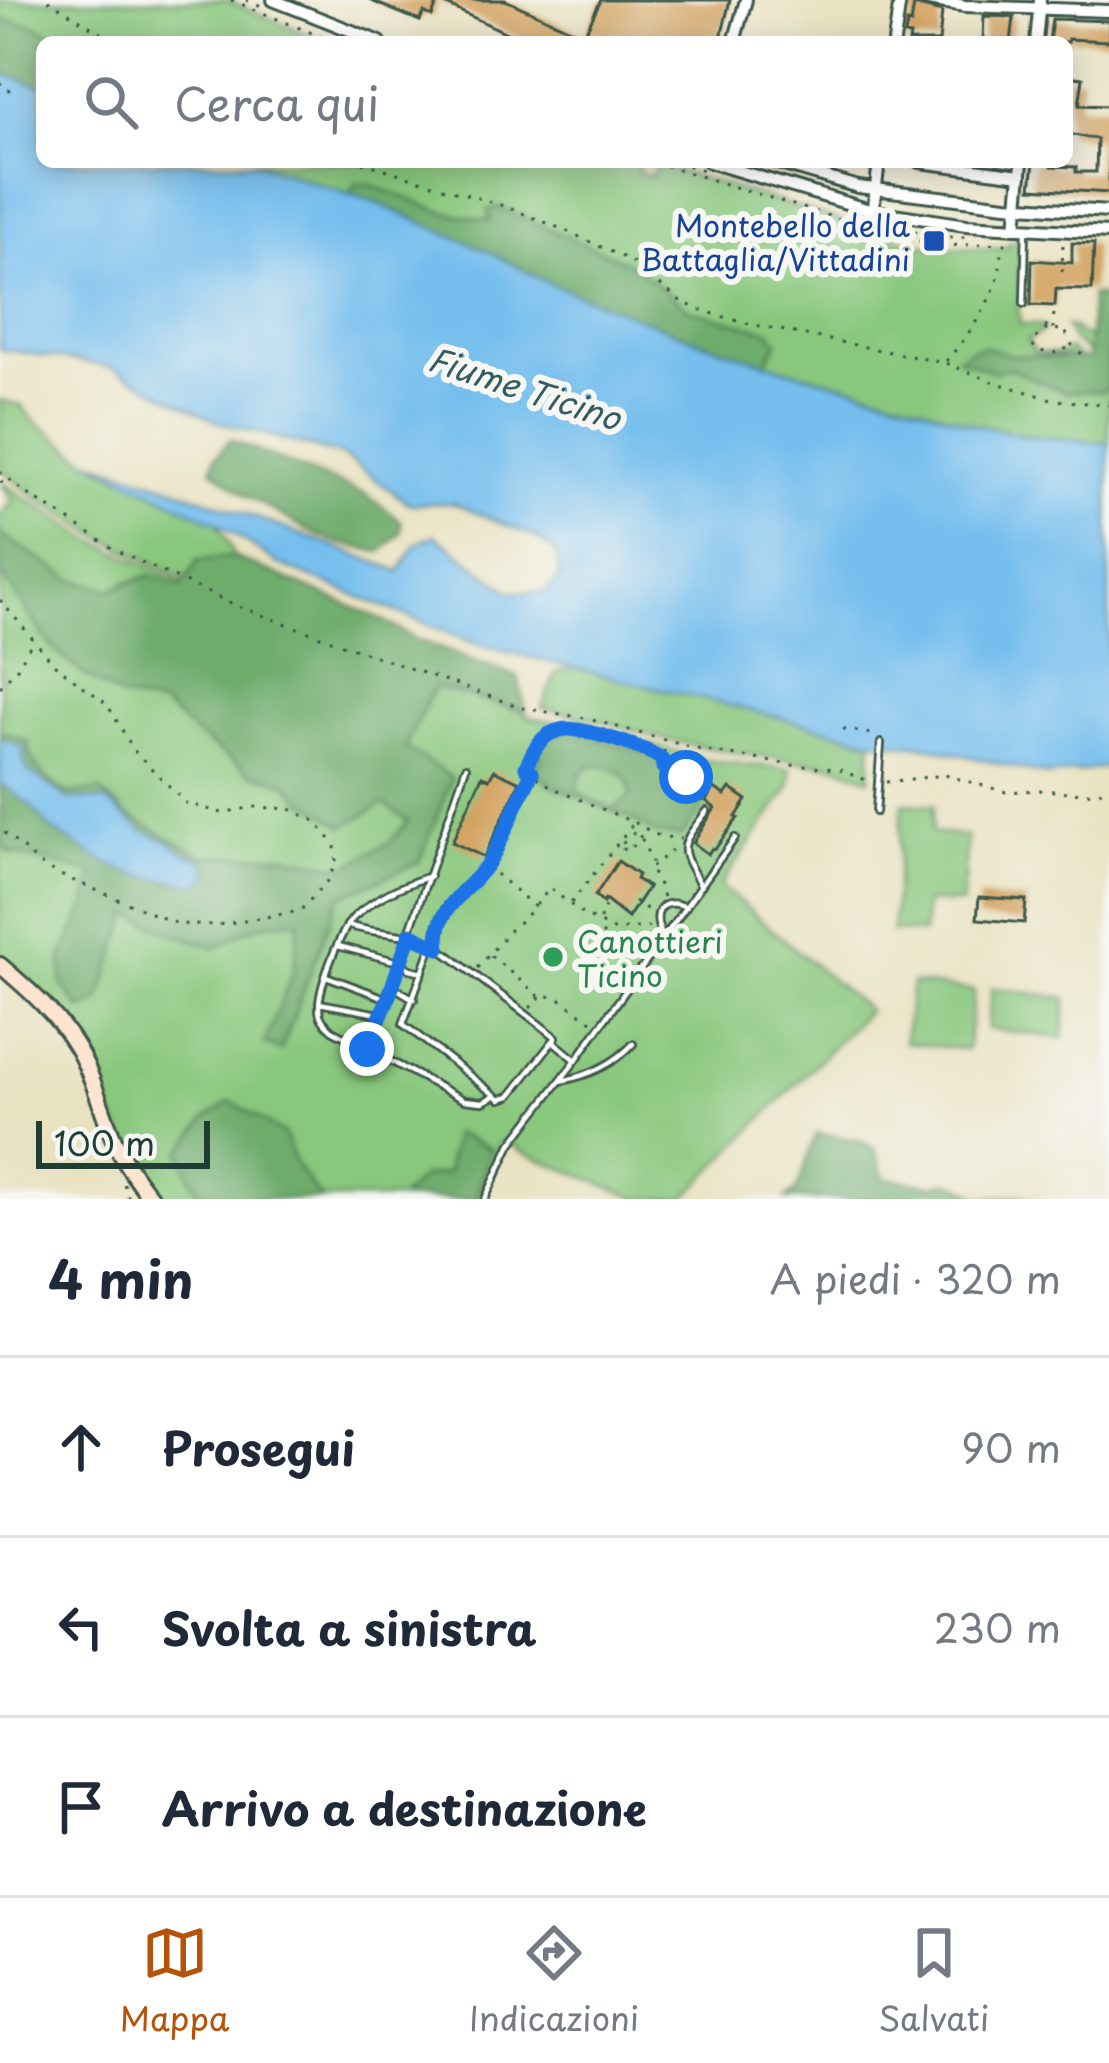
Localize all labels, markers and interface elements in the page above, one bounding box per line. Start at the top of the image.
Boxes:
search box [36,36,1073,168]
text: Cerca qui [174,68,379,136]
icon: search [78,69,144,135]
place label: Montebello della Battaglia/Vittadini [641,202,910,281]
marker: Montebello della Battaglia/Vittadini [921,228,947,254]
water label: Fiume Ticino [422,332,629,442]
route start [659,750,713,804]
place label: Canottieri Ticino [577,918,723,997]
marker: Canottieri Ticino [540,944,566,970]
route end [340,1022,394,1076]
scale bar [36,1115,210,1168]
text: 100 m [54,1117,155,1167]
text: 4 min [48,1239,193,1316]
text: A piedi · 320 m [770,1248,1061,1307]
text: Prosegui [162,1413,355,1481]
icon: ahead [48,1414,114,1480]
text: 90 m [961,1417,1061,1476]
text: Svolta a sinistra [162,1593,537,1661]
icon: left [48,1594,114,1660]
text: 230 m [934,1597,1061,1656]
text: Arrivo a destinazione [162,1773,647,1841]
icon: arrive [48,1774,114,1840]
tab: Mappa [120,1920,230,2042]
tab: Indicazioni [469,1920,639,2042]
tab: Salvati [878,1920,989,2042]

